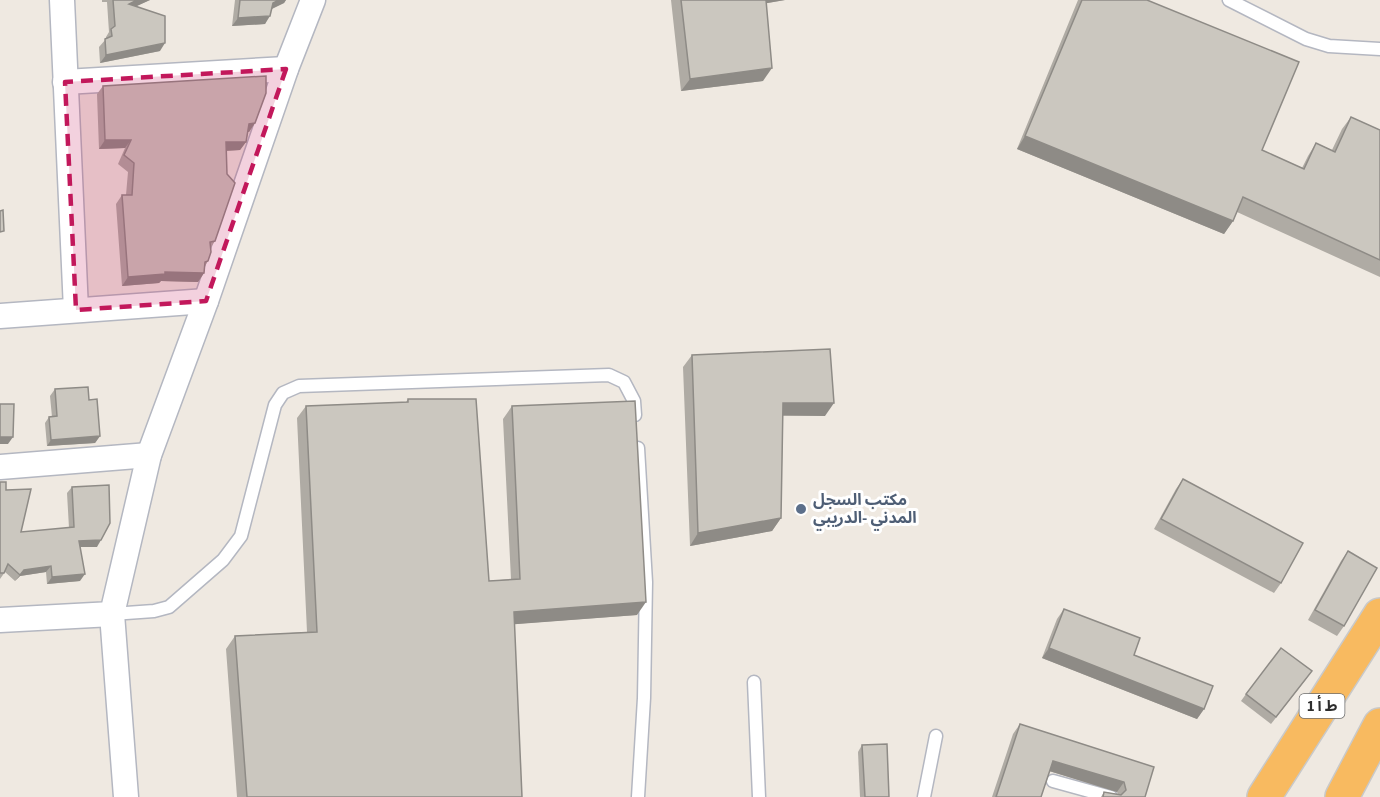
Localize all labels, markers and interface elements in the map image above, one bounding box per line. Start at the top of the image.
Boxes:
place label: مكتب السجل المدني -الدريبي [813,489,917,531]
marker: مكتب السجل المدني -الدريبي [794,502,808,516]
road number: ط أ 1 [1300,694,1344,718]

